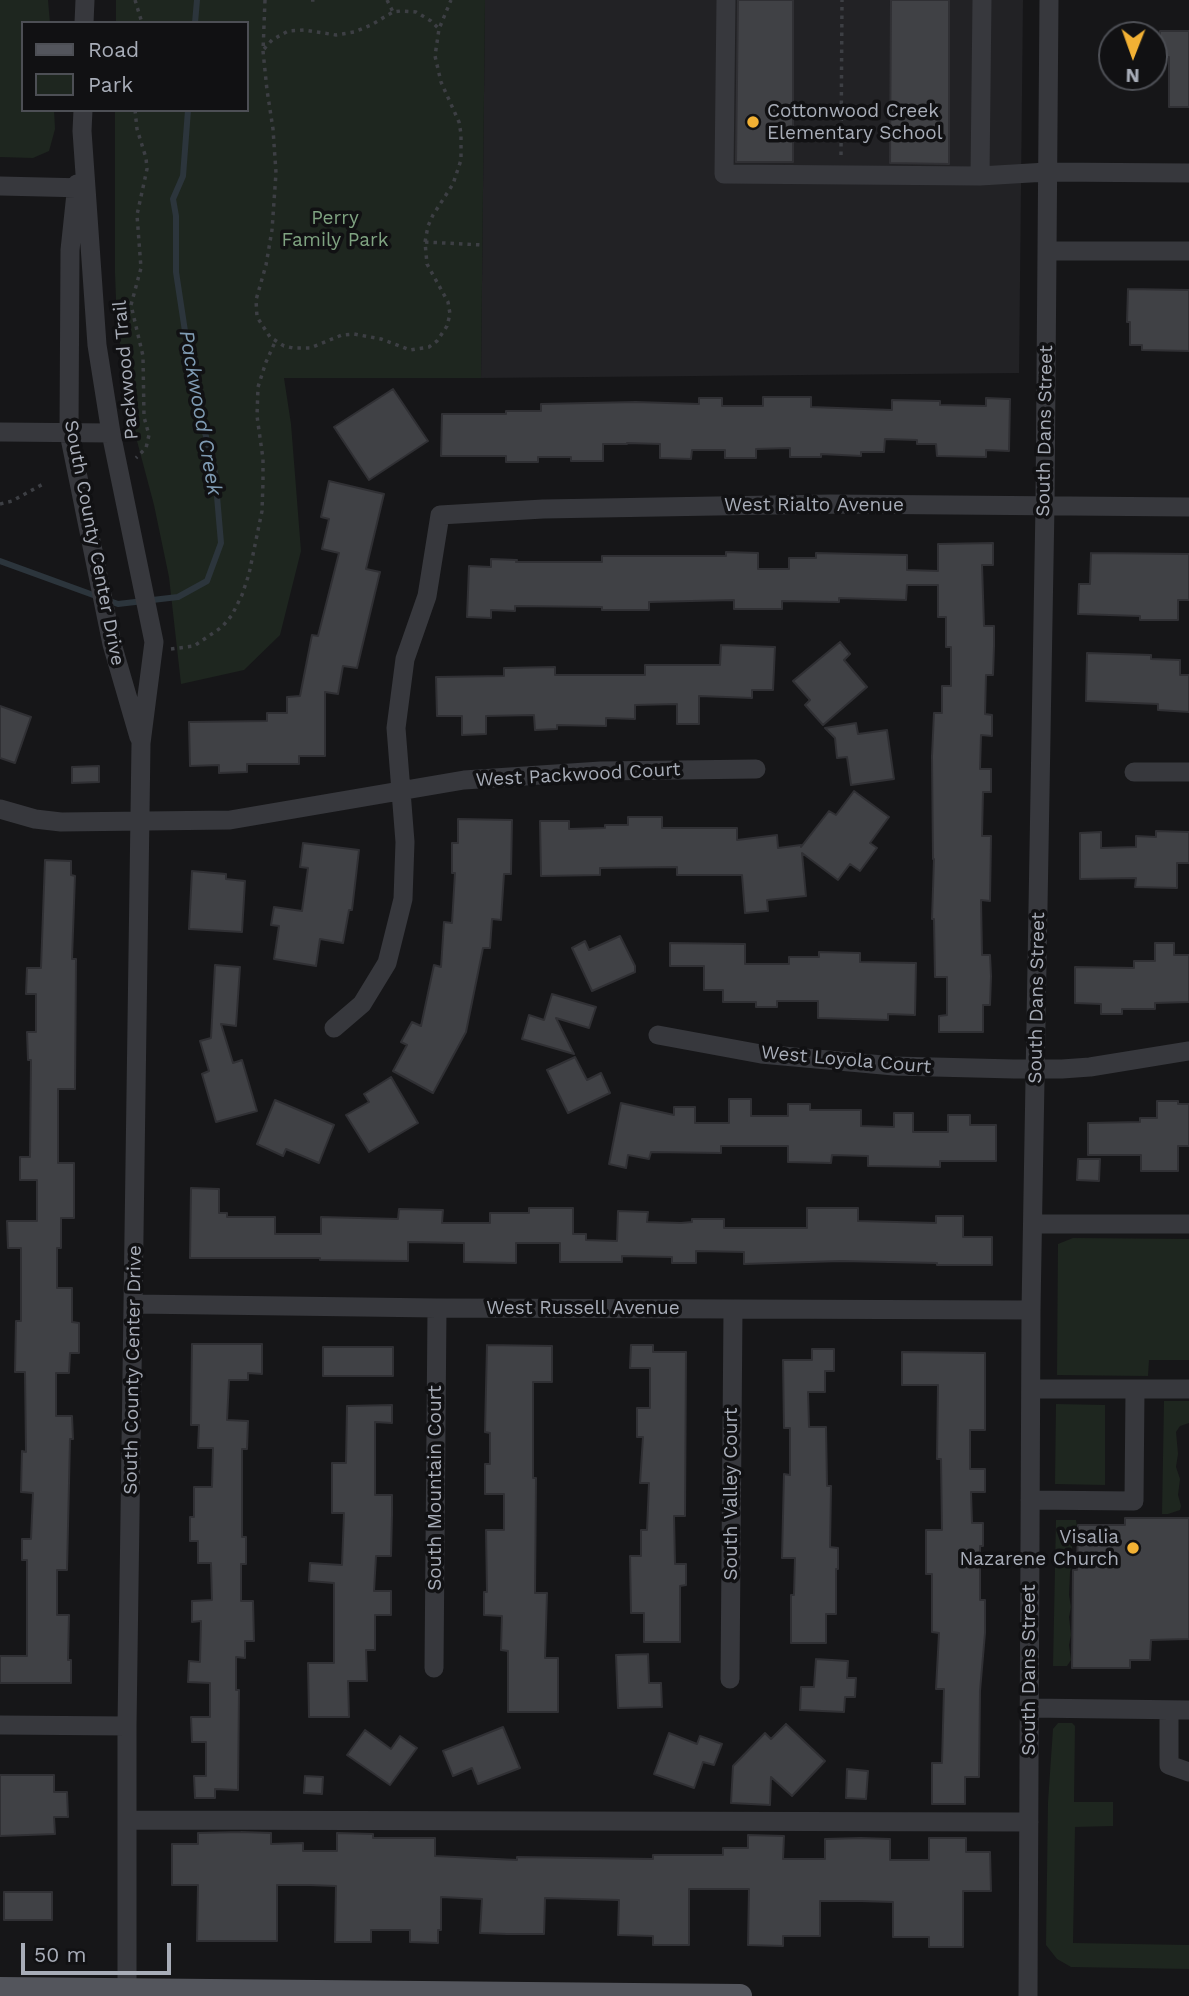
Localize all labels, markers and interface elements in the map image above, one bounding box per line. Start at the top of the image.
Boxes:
legend [21,21,248,112]
north arrow [1098,21,1168,91]
text: Road [88,37,139,62]
text: N [1125,64,1140,87]
text: Park [88,72,133,97]
place label: Cottonwood Creek Elementary School [767,100,943,144]
marker: Cottonwood Creek Elementary School [745,114,761,130]
park label: Perry Family Park [281,207,389,251]
street label: Packwood Trail [109,299,143,441]
water label: Packwood Creek [173,328,227,498]
street label: South Dans Street [1032,345,1058,517]
street label: South County Center Drive [59,418,129,668]
street label: West Rialto Avenue [724,494,904,516]
street label: West Packwood Court [475,758,681,792]
street label: South Dans Street [1024,912,1050,1084]
street label: West Loyola Court [760,1041,932,1079]
street label: South County Center Drive [119,1245,147,1495]
street label: West Russell Avenue [486,1297,680,1319]
street label: South Mountain Court [424,1385,446,1591]
street label: South Valley Court [720,1407,742,1581]
place label: Visalia Nazarene Church [960,1526,1119,1570]
marker: Visalia Nazarene Church [1125,1540,1141,1556]
street label: South Dans Street [1018,1584,1040,1756]
scale bar [24,1930,175,1974]
text: 50 m [34,1942,86,1967]

